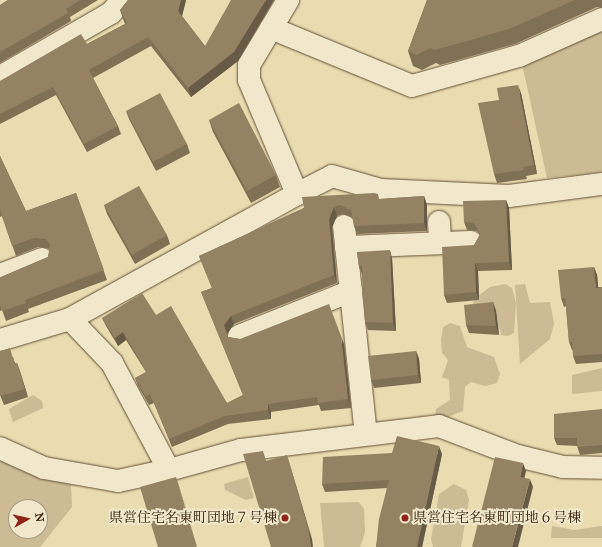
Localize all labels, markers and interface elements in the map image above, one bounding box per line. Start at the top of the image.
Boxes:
north arrow [8,499,48,539]
place label: 県営住宅名東町団地７号棟 [109,510,277,526]
place label: 県営住宅名東町団地６号棟 [413,510,581,526]
text: N [32,512,46,523]
marker: 県営住宅名東町団地７号棟 [280,513,290,523]
marker: 県営住宅名東町団地６号棟 [400,513,410,523]

